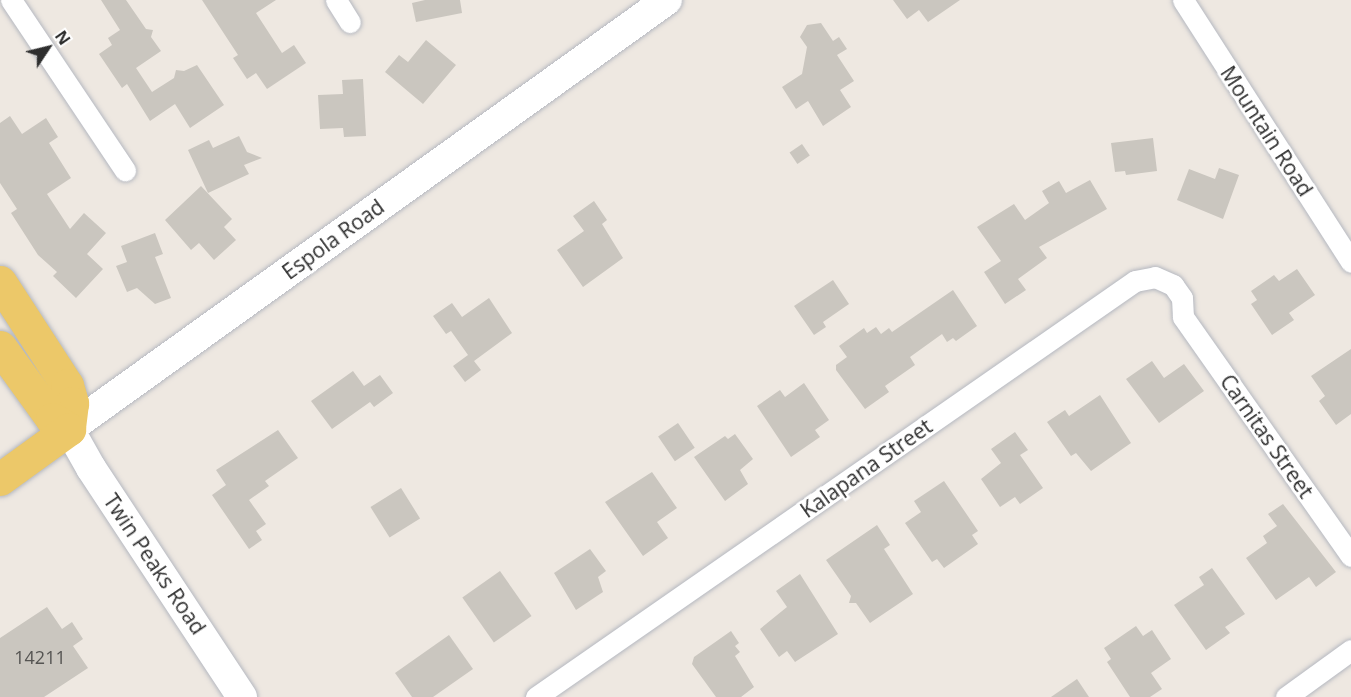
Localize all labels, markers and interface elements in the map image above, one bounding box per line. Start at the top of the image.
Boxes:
north arrow [18,18,78,78]
text: N [50,26,75,49]
street label: Mountain Road [1216,61,1318,201]
street label: Espola Road [277,194,389,284]
street label: Carnitas Street [1215,369,1319,503]
street label: Kalapana Street [795,413,937,523]
street label: Twin Peaks Road [99,489,211,639]
house number: 14211 [14,646,66,668]

